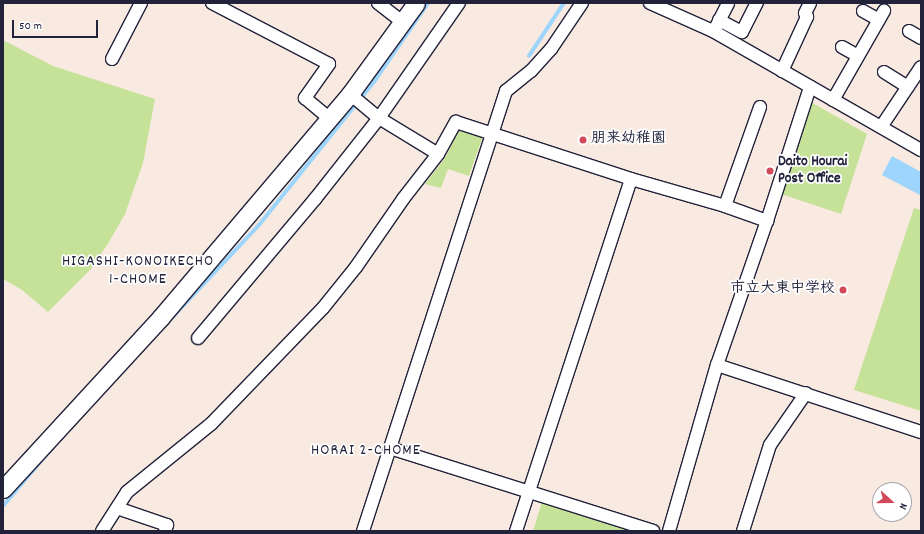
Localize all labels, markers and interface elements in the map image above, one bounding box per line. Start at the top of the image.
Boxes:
scale bar [14,12,100,38]
text: 50 m [19,18,42,35]
place label: 朋来幼稚園 [591,131,666,149]
marker: 朋来幼稚園 [578,135,588,145]
place label: Daito Hourai Post Office [778,153,847,188]
marker: Daito Hourai Post Office [765,166,775,176]
district label: HIGASHI-KONOIKECHO 1-CHOME [62,252,214,290]
place label: 市立大東中学校 [730,281,835,299]
marker: 市立大東中学校 [838,285,848,295]
district label: HORAI 2-CHOME [311,441,421,461]
north arrow [872,482,912,522]
text: N [894,501,911,511]

